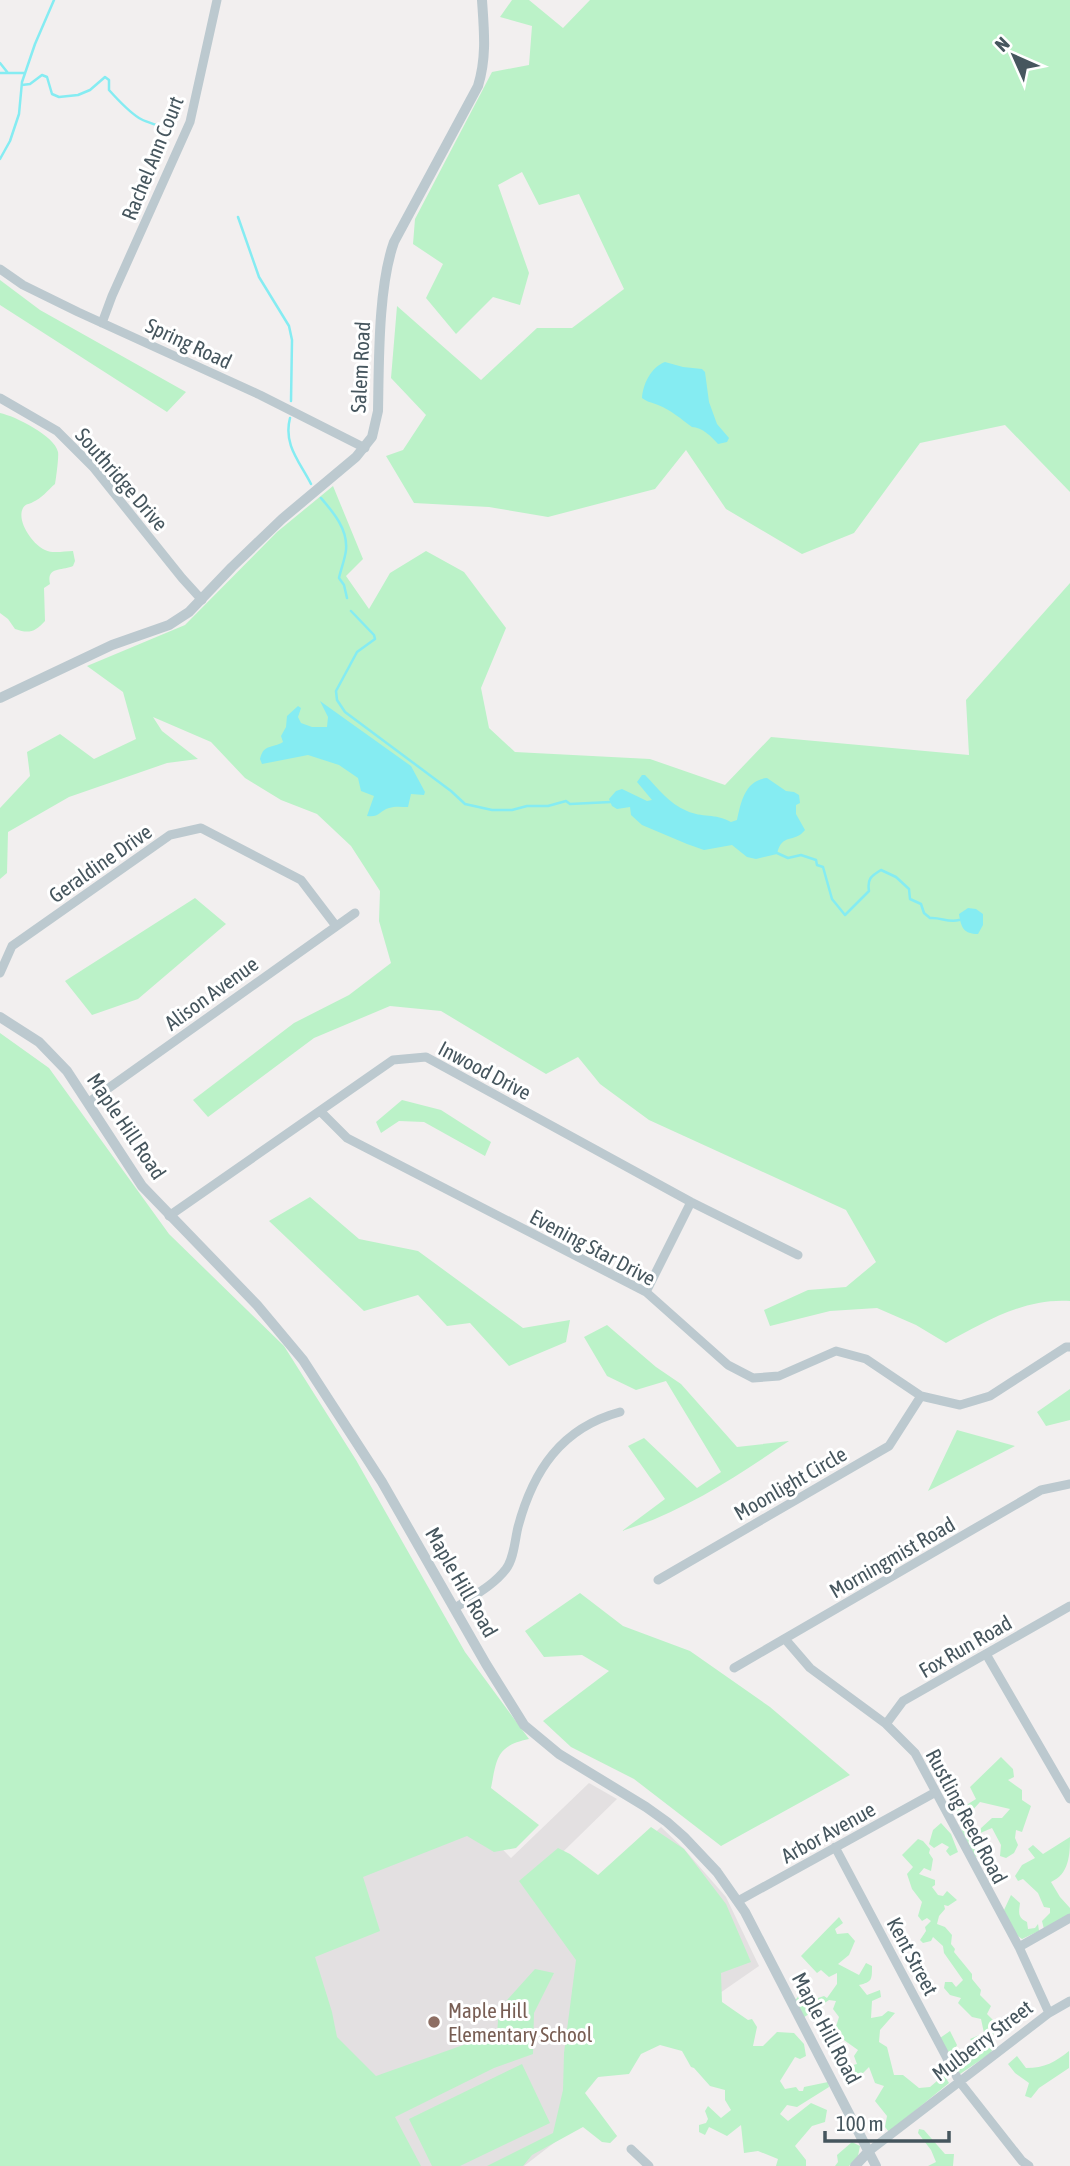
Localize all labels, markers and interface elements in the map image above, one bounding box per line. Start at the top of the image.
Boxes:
north arrow [979,21,1049,91]
text: N [990,32,1014,56]
street label: Rachel Ann Court [116,93,188,223]
street label: Spring Road [142,313,236,373]
street label: Salem Road [346,321,374,413]
street label: Southridge Drive [71,423,173,535]
street label: Geraldine Drive [44,819,156,907]
street label: Alison Avenue [160,951,262,1035]
street label: Inwood Drive [435,1036,535,1104]
street label: Maple Hill Road [83,1068,171,1184]
street label: Evening Star Drive [526,1204,660,1290]
street label: Moonlight Circle [730,1441,850,1525]
street label: Morningmist Road [825,1511,959,1603]
street label: Maple Hill Road [421,1523,503,1641]
street label: Fox Run Road [914,1610,1016,1682]
street label: Rustling Reed Road [921,1745,1013,1887]
street label: Arbor Avenue [777,1796,879,1868]
street label: Kent Street [883,1913,943,1999]
street label: Maple Hill Road [788,1968,866,2088]
street label: Mulberry Street [927,1995,1037,2085]
place label: Maple Hill Elementary School [448,1998,593,2046]
marker: Maple Hill Elementary School [426,2014,442,2030]
scale bar [825,2100,949,2144]
text: 100 m [836,2111,884,2135]

